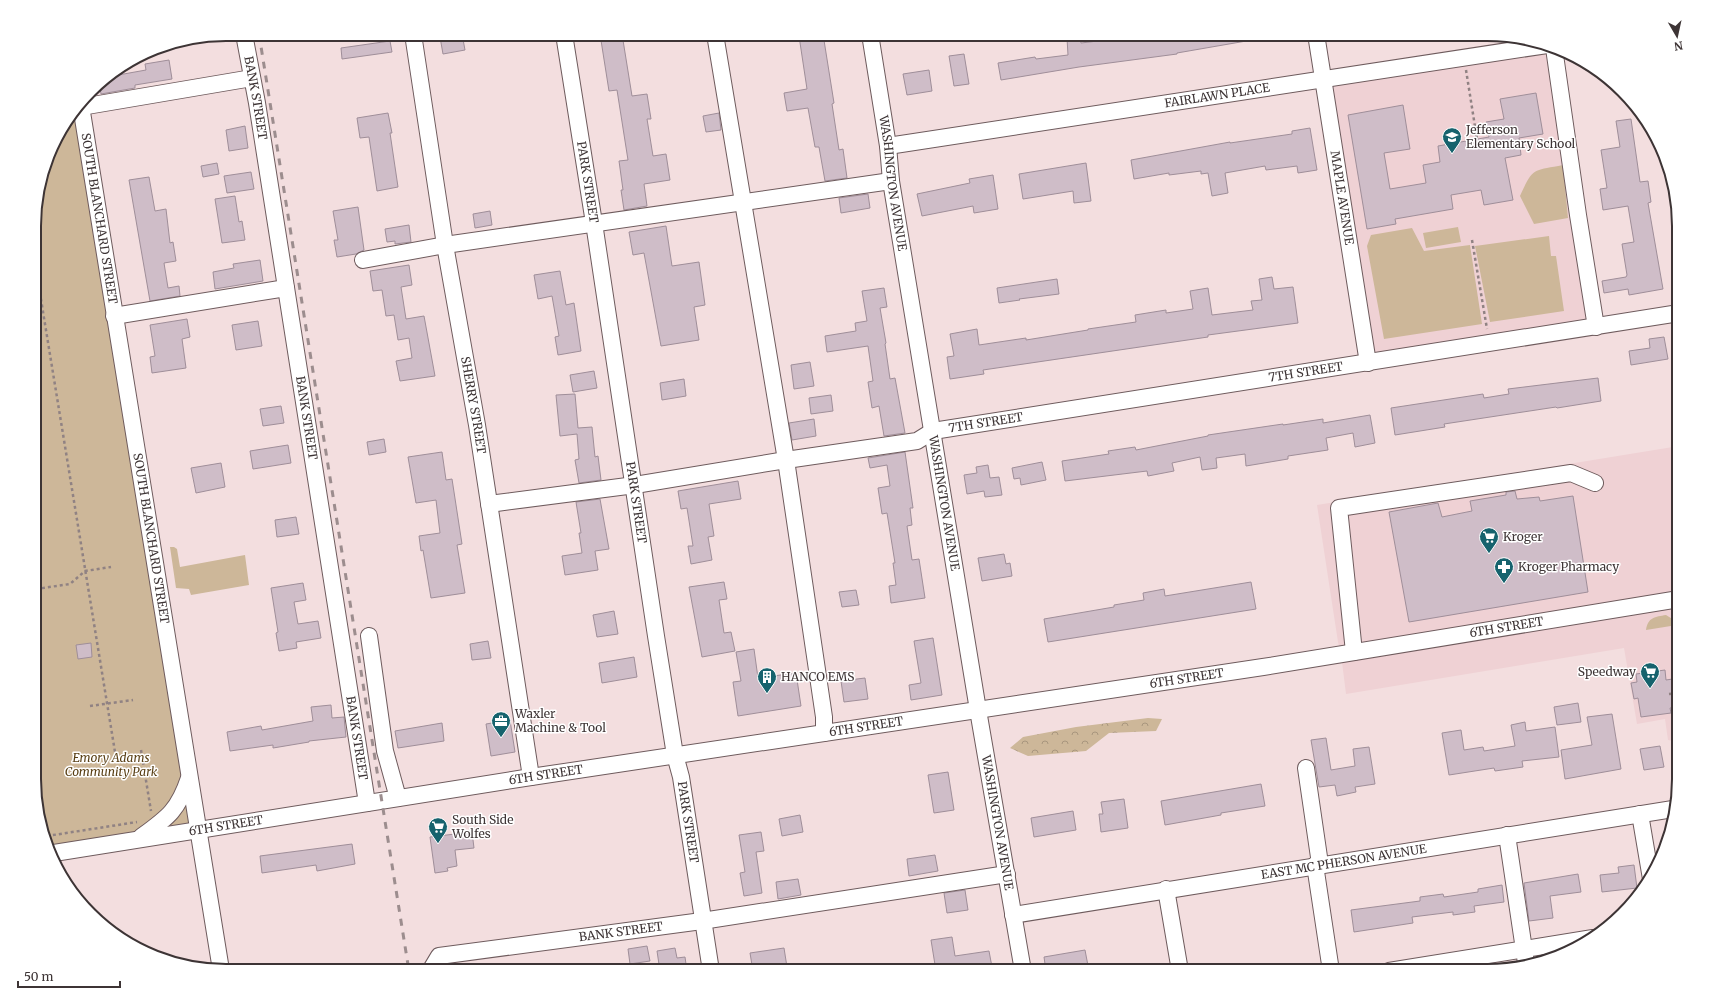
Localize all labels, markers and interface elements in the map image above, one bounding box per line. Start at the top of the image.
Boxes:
north arrow [1657,16,1697,56]
text: N [1673,38,1684,54]
street label: BANK STREET [241,55,271,141]
street label: FAIRLAWN PLACE [1163,80,1271,111]
street label: WASHINGTON AVENUE [876,113,910,252]
place label: Jefferson Elementary School [1465,122,1576,151]
school or university icon: Jefferson Elementary School [1441,126,1463,154]
street label: SOUTH BLANCHARD STREET [78,132,121,306]
street label: PARK STREET [574,140,602,225]
street label: MAPLE AVENUE [1328,150,1357,247]
street label: SHERRY STREET [458,355,489,455]
street label: 7TH STREET [1267,358,1345,385]
street label: BANK STREET [293,375,321,461]
street label: 7TH STREET [947,409,1025,435]
street label: WASHINGTON AVENUE [926,433,963,572]
street label: SOUTH BLANCHARD STREET [130,452,173,625]
street label: PARK STREET [623,461,650,545]
supermarket icon: Kroger [1478,526,1500,554]
place label: Kroger [1503,529,1543,544]
pharmacy icon: Kroger Pharmacy [1493,556,1515,584]
place label: Kroger Pharmacy [1518,559,1619,574]
street label: 6TH STREET [1468,613,1545,640]
supermarket icon: Speedway [1639,661,1661,689]
place label: Speedway [1578,664,1636,679]
street label: 6TH STREET [1148,665,1225,691]
building icon: HANCO EMS [756,666,778,694]
place label: HANCO EMS [781,669,854,684]
street label: BANK STREET [343,695,371,782]
place label: Waxler Machine & Tool [514,706,606,735]
office icon: Waxler Machine & Tool [490,710,512,738]
street label: 6TH STREET [828,713,905,739]
park label: Emory Adams Community Park [65,750,158,779]
street label: WASHINGTON AVENUE [979,753,1017,892]
street label: 6TH STREET [508,761,585,787]
street label: PARK STREET [675,780,702,865]
street label: 6TH STREET [188,812,265,838]
place label: South Side Wolfes [451,812,513,841]
supermarket icon: South Side Wolfes [427,816,449,844]
street label: EAST MC PHERSON AVENUE [1260,841,1428,882]
street label: BANK STREET [578,918,664,944]
scale bar [18,963,120,989]
text: 50 m [24,969,53,984]

